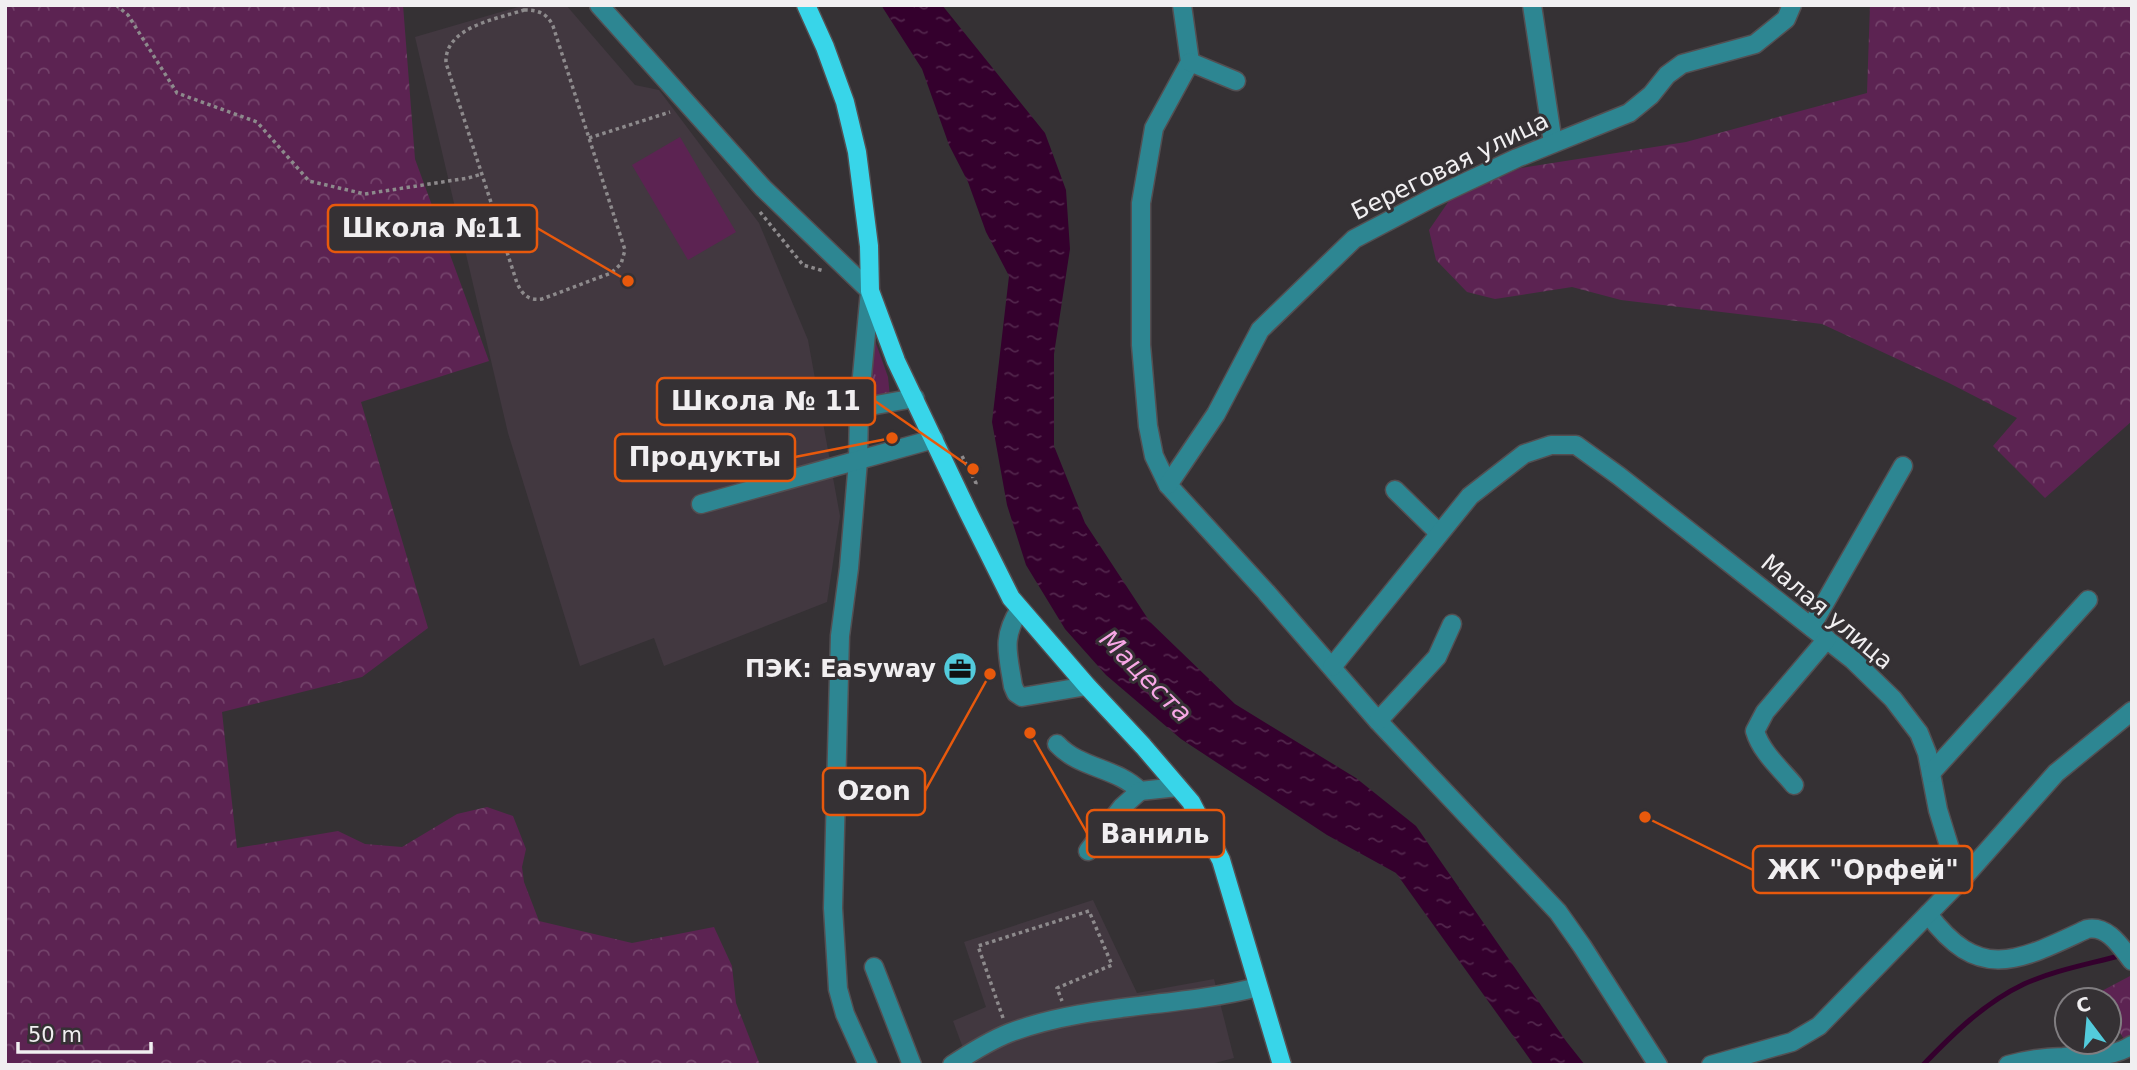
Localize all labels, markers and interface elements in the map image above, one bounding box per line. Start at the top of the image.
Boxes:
street label: Береговая улица [1347,106,1553,226]
callout: Школа №11 [328,205,537,252]
text: Школа №11 [342,213,522,243]
callout: Школа № 11 [657,378,875,425]
text: Школа № 11 [671,386,861,416]
callout: Продукты [615,434,795,481]
text: Продукты [629,442,781,472]
street label: Малая улица [1755,549,1899,675]
water label: Мацеста [1094,624,1198,728]
office icon: ПЭК: Easyway [941,650,979,688]
place label: ПЭК: Easyway [745,655,936,683]
callout: Ozon [823,768,925,815]
text: Ozon [837,776,911,806]
callout: Ваниль [1087,810,1224,857]
text: Ваниль [1100,819,1210,849]
callout: ЖК "Орфей" [1753,846,1972,893]
text: ЖК "Орфей" [1767,855,1959,885]
north arrow [2053,986,2123,1056]
text: С [2074,992,2093,1017]
scale bar [18,1010,150,1054]
text: 50 m [28,1023,82,1047]

